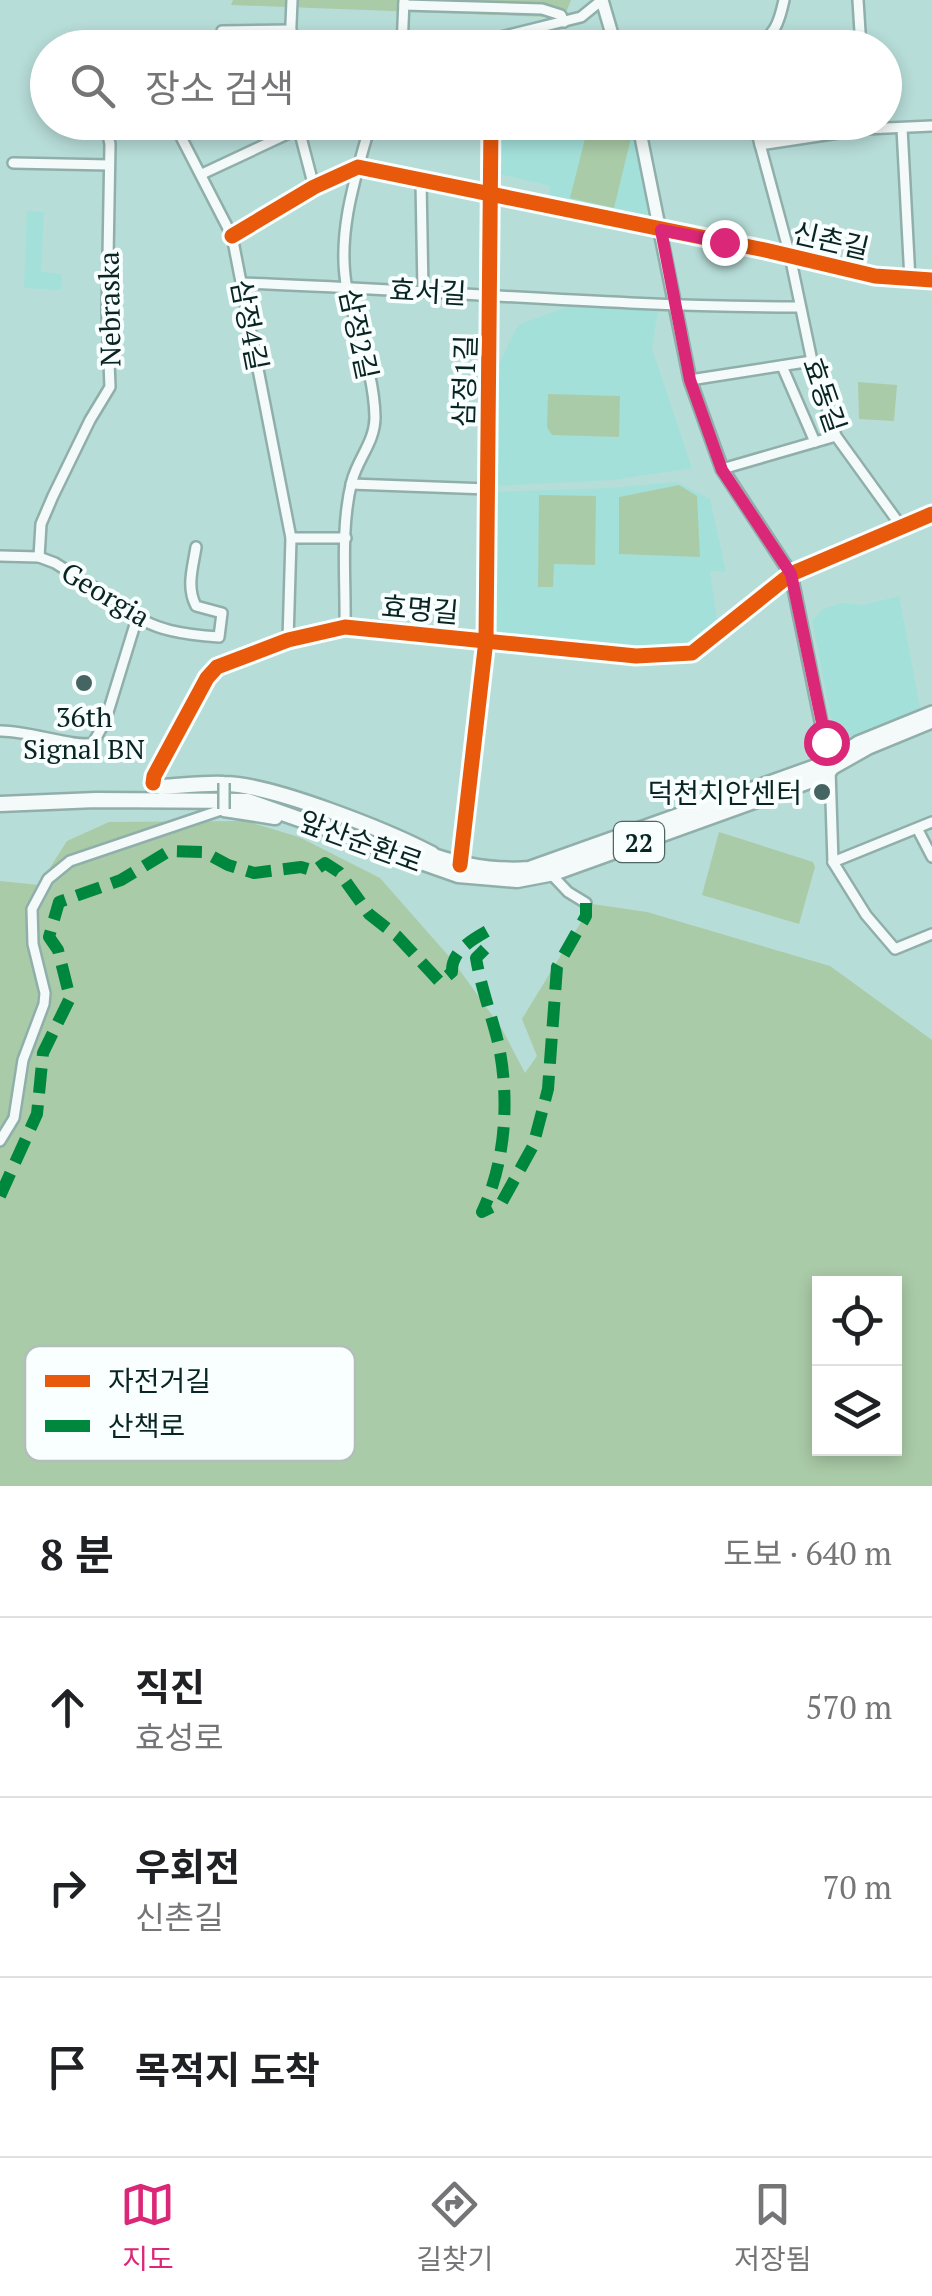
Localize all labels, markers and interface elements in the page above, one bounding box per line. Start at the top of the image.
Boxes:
search box [30,30,902,140]
icon: search [65,58,120,113]
text: 장소 검색 [145,63,294,113]
street label: 신촌길 [789,213,873,267]
route end [702,220,748,266]
street label: Nebraska [89,251,129,367]
street label: 효서길 [388,271,468,311]
street label: 삼정4길 [223,276,277,374]
street label: 삼정2길 [331,285,387,383]
street label: 삼정1길 [444,334,484,428]
street label: 효동길 [795,352,855,438]
street label: Georgia [55,553,157,635]
street label: 효명길 [380,587,460,631]
marker: 36th Signal BN [73,672,95,694]
place label: 36th Signal BN [23,698,145,767]
route start [804,720,850,766]
place label: 덕천치안센터 [647,774,802,811]
marker: 덕천치안센터 [811,781,833,803]
street label: 앞산순환로 [294,802,428,880]
road number: 22 [614,822,664,862]
map controls [812,1276,902,1456]
button: locate [812,1276,902,1366]
legend [25,1346,355,1461]
text: 자전거길 [108,1362,211,1399]
button: layers [812,1366,902,1456]
text: 산책로 [108,1407,185,1444]
text: 8 분 [40,1526,114,1582]
text: 도보 · 640 m [723,1532,892,1574]
text: 직진 [135,1662,205,1712]
icon: ahead [40,1680,95,1735]
text: 570 m [805,1686,892,1728]
text: 효성로 [135,1716,223,1758]
text: 우회전 [135,1842,240,1892]
icon: right [40,1860,95,1915]
text: 70 m [822,1866,892,1908]
text: 신촌길 [135,1896,223,1938]
icon: arrive [40,2040,95,2095]
text: 목적지 도착 [135,2045,320,2095]
tab: 지도 [120,2177,175,2277]
tab: 길찾기 [416,2177,494,2277]
tab: 저장됨 [734,2177,812,2277]

